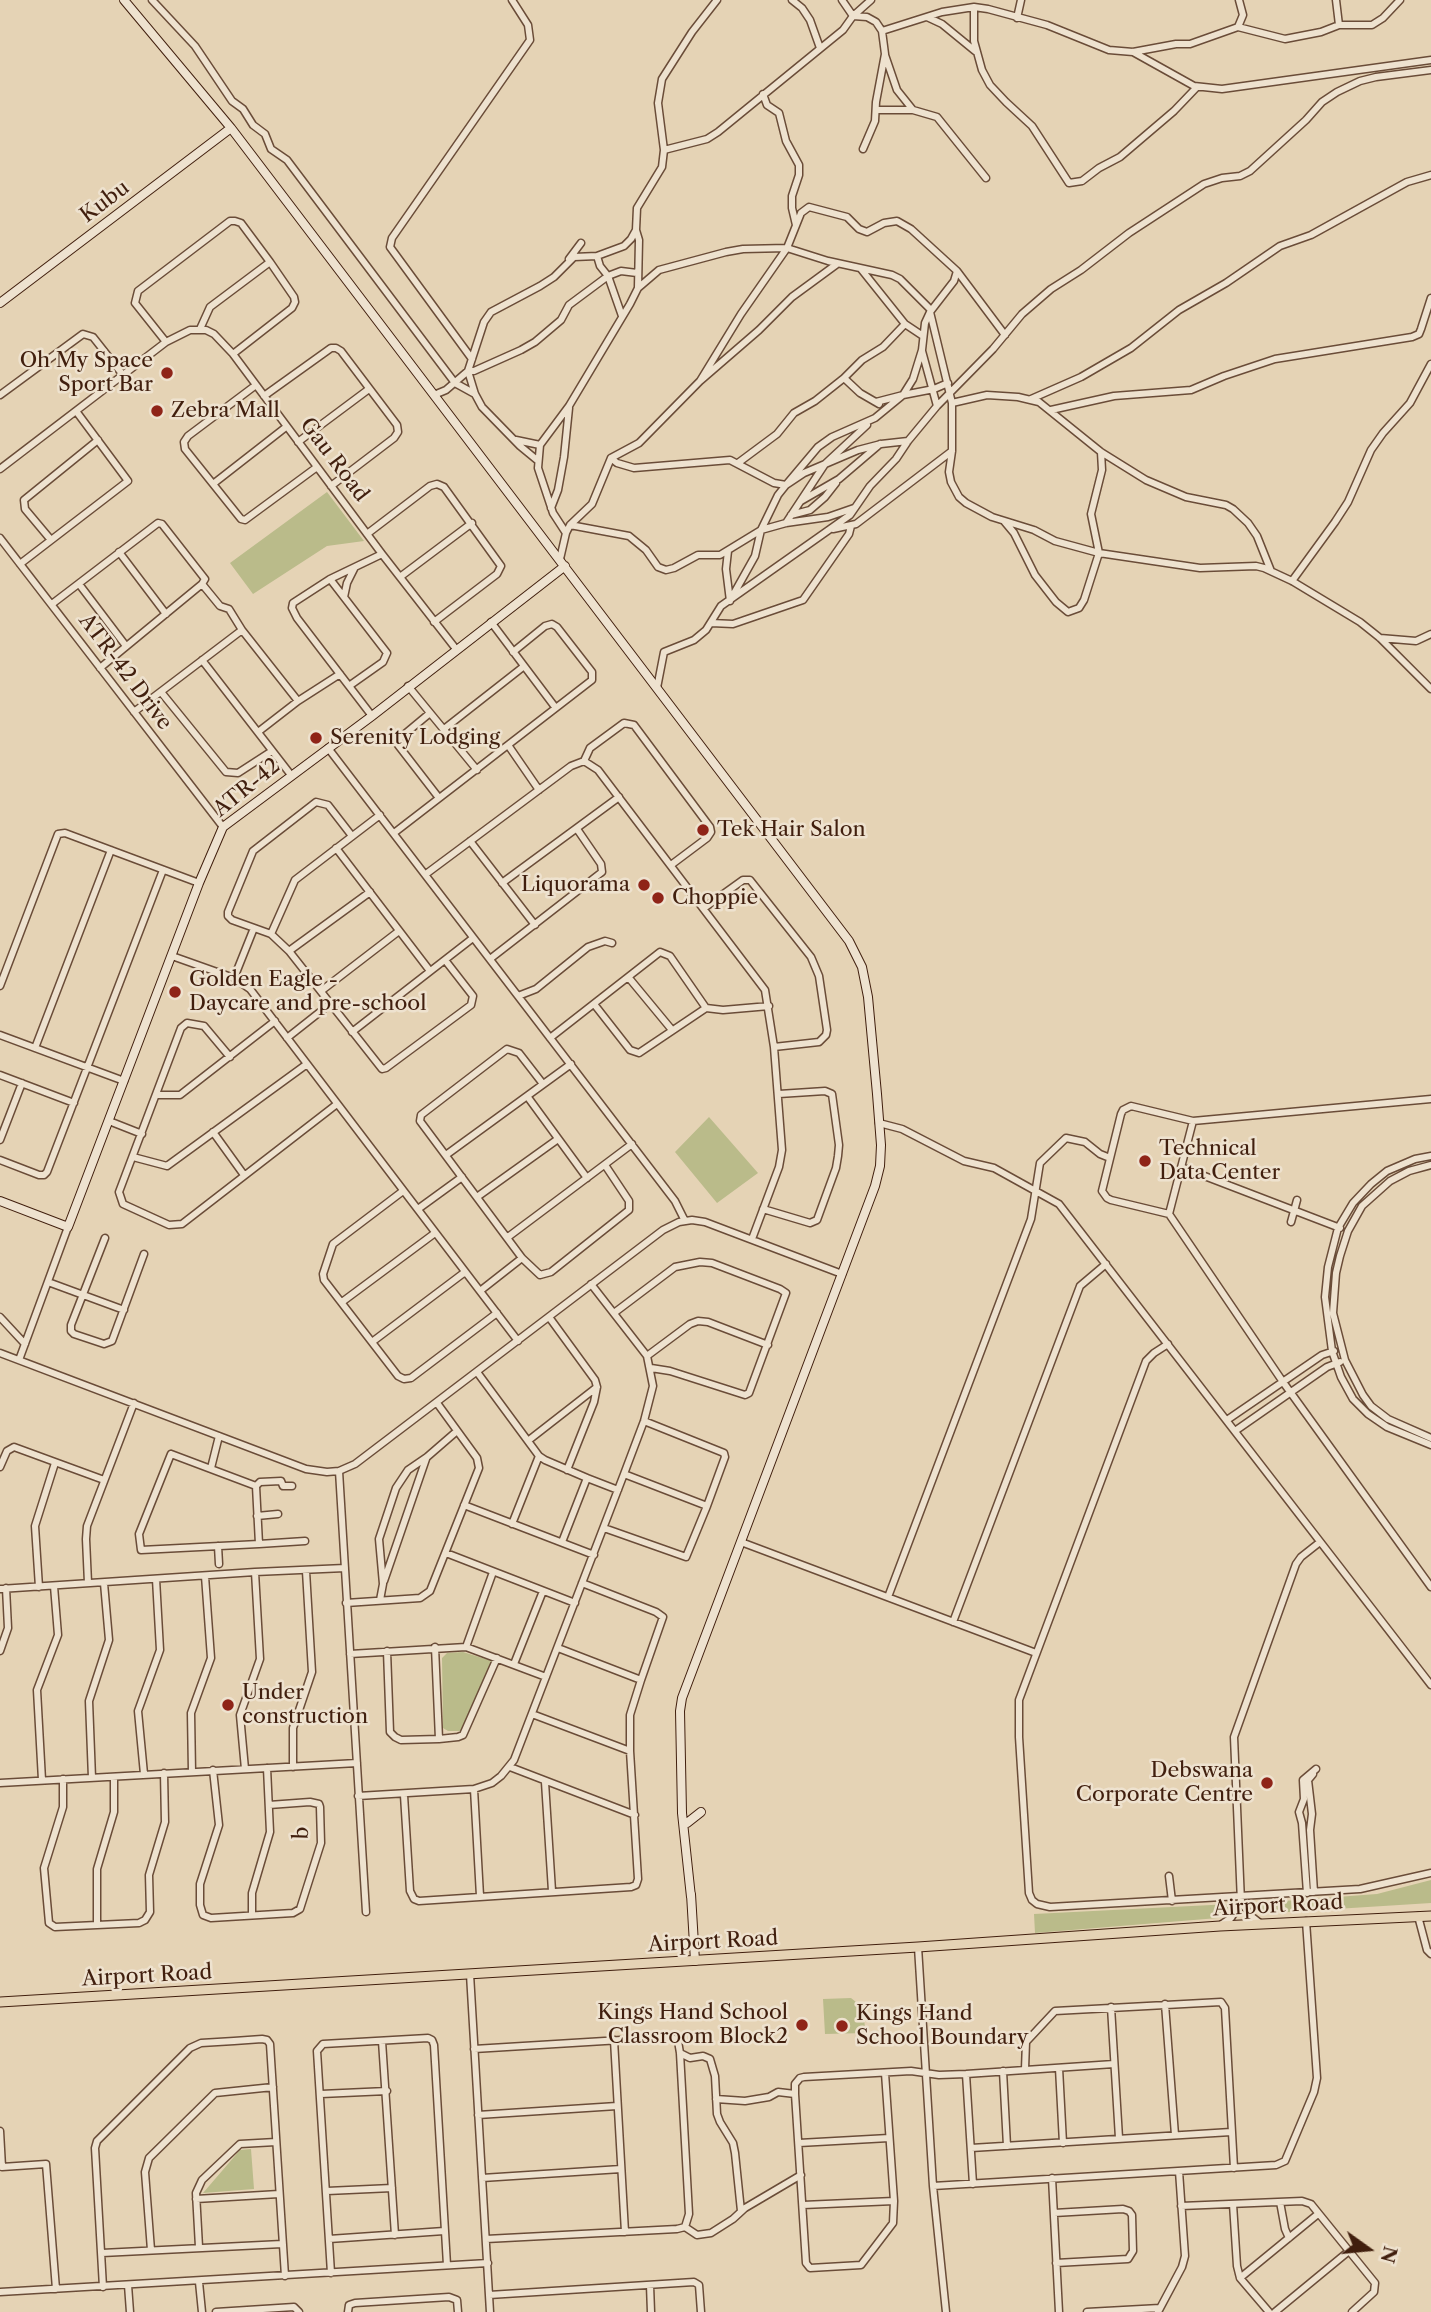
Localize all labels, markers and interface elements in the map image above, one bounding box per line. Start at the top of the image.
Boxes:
street label: Kubu [76,175,134,229]
place label: Oh My Space Sport Bar [20,348,153,398]
marker: Oh My Space Sport Bar [159,365,175,381]
place label: Zebra Mall [171,398,280,424]
marker: Zebra Mall [149,403,165,419]
street label: Gau Road [294,413,374,507]
street label: ATR-42 Drive [73,609,177,735]
place label: Serenity Lodging [330,725,500,751]
marker: Serenity Lodging [308,730,324,746]
street label: ATR-42 [208,753,286,823]
place label: Tek Hair Salon [717,817,866,843]
marker: Tek Hair Salon [695,822,711,838]
place label: Liquorama [521,872,630,898]
marker: Liquorama [636,877,652,893]
place label: Choppie [672,885,758,911]
marker: Choppie [650,890,666,906]
place label: Golden Eagle - Daycare and pre-school [189,967,426,1017]
marker: Golden Eagle - Daycare and pre-school [167,984,183,1000]
place label: Technical Data Center [1159,1136,1280,1186]
marker: Technical Data Center [1137,1153,1153,1169]
place label: Under construction [242,1680,368,1730]
marker: Under construction [220,1697,236,1713]
place label: Debswana Corporate Centre [1076,1758,1253,1808]
marker: Debswana Corporate Centre [1259,1775,1275,1791]
street label: b [289,1826,315,1840]
street label: Airport Road [1212,1890,1344,1922]
street label: Airport Road [647,1926,779,1958]
street label: Airport Road [81,1960,213,1992]
place label: Kings Hand School Classroom Block2 [597,2000,788,2050]
place label: Kings Hand School Boundary [856,2001,1028,2051]
marker: Kings Hand School Classroom Block2 [794,2017,810,2033]
marker: Kings Hand School Boundary [834,2018,850,2034]
north arrow [1333,2214,1403,2284]
text: N [1376,2244,1402,2266]

